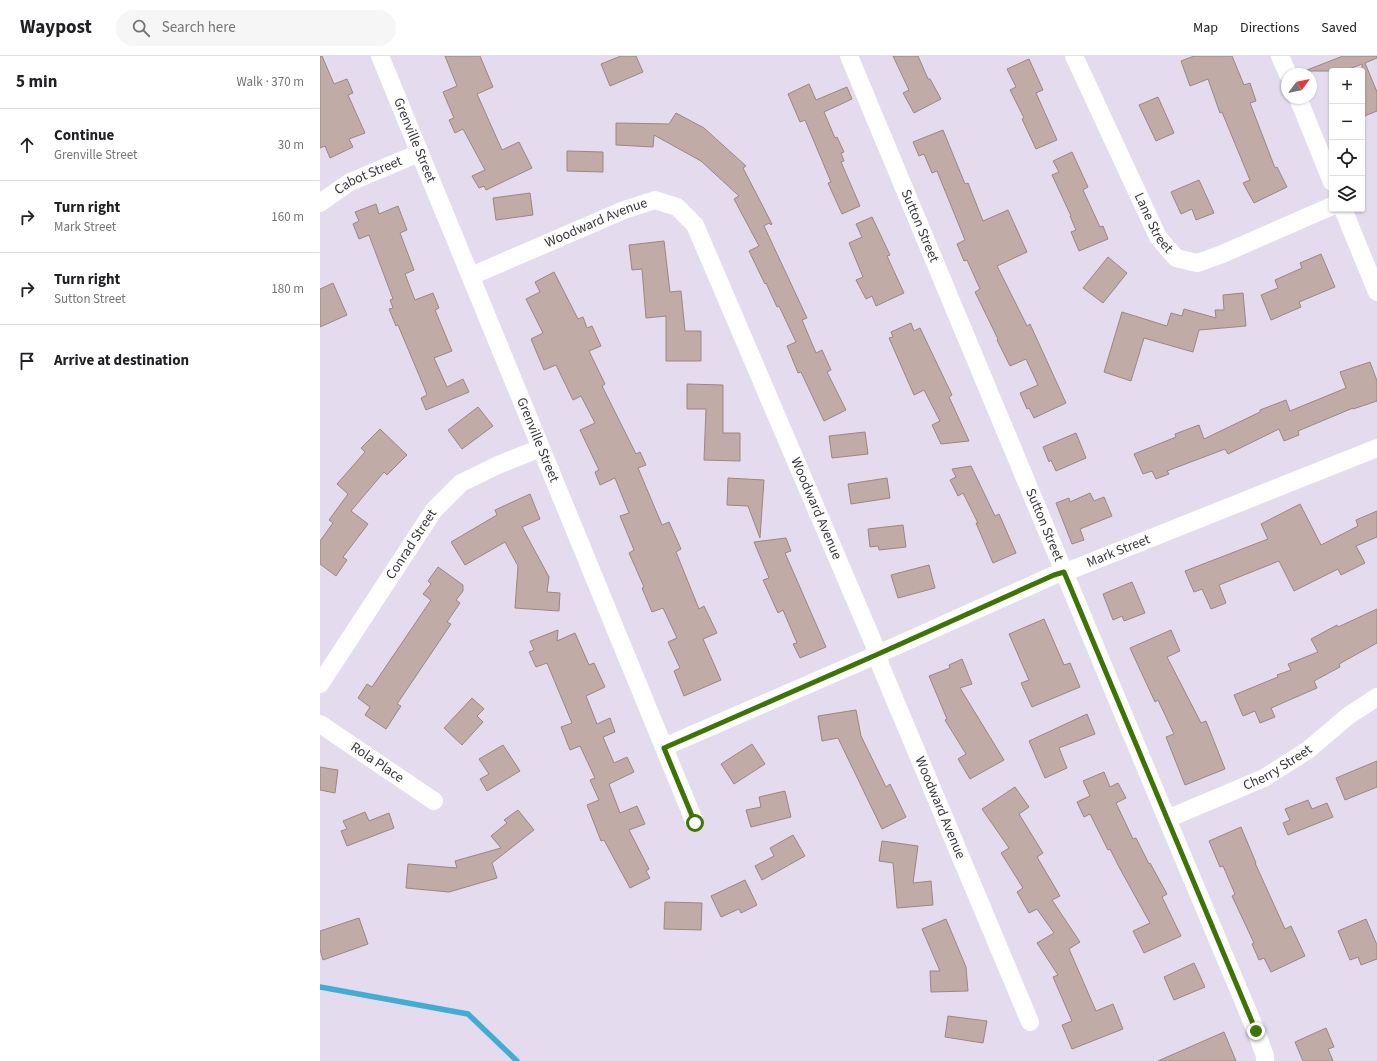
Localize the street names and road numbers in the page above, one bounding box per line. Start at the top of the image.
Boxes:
street label: Grenville Street [388,95,441,186]
street label: Cabot Street [330,151,406,200]
street label: Sutton Street [896,186,944,266]
street label: Lane Street [1129,189,1178,258]
street label: Woodward Avenue [542,193,650,253]
street label: Grenville Street [511,394,564,486]
street label: Woodward Avenue [785,454,847,563]
street label: Sutton Street [1020,485,1069,565]
street label: Conrad Street [381,505,442,583]
street label: Mark Street [1084,529,1153,573]
street label: Rola Place [347,737,408,788]
street label: Cherry Street [1240,740,1317,796]
street label: Woodward Avenue [910,753,970,862]

